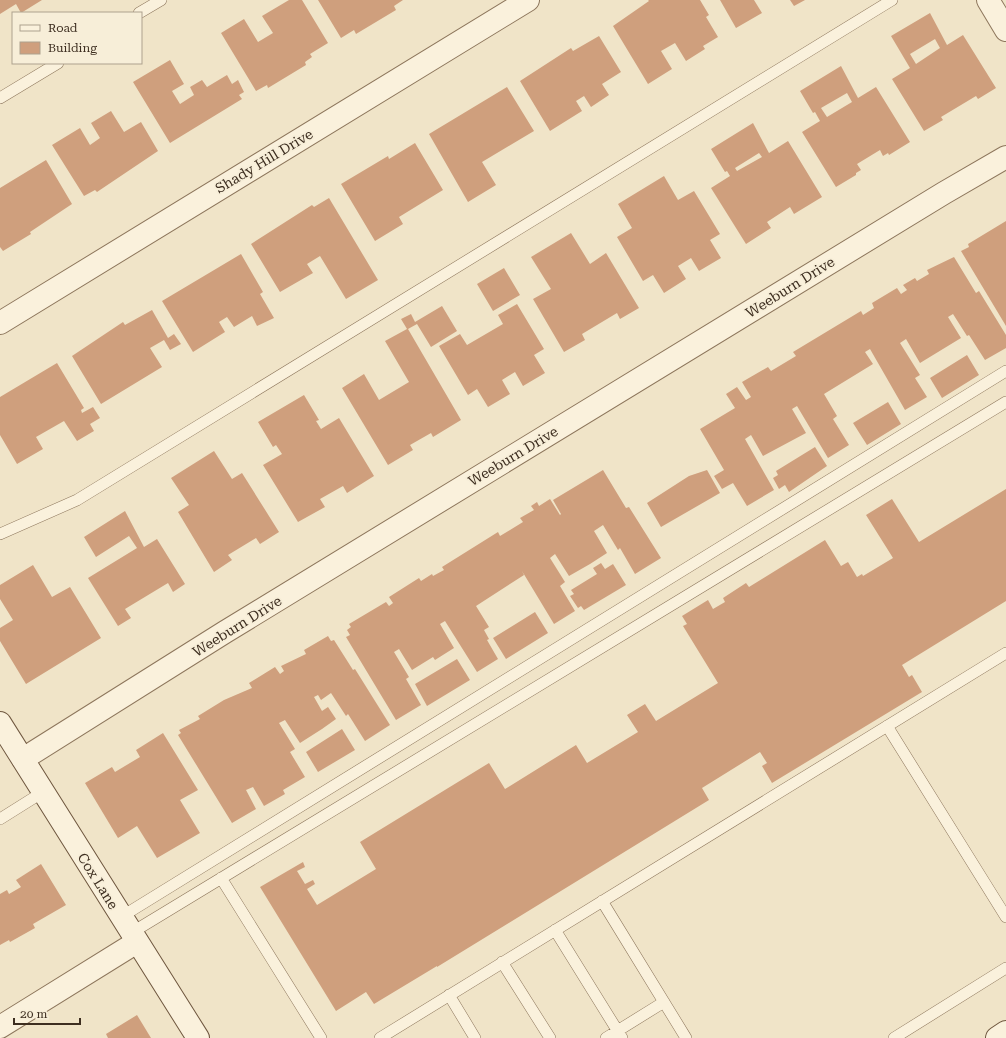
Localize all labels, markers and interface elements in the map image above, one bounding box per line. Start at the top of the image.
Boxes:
legend [12,12,142,64]
text: Road [48,21,78,35]
text: Building [48,41,97,55]
street label: Shady Hill Drive [212,125,316,196]
street label: Weeburn Drive [743,253,838,321]
street label: Weeburn Drive [465,423,561,489]
street label: Weeburn Drive [190,592,285,660]
street label: Cox Lane [74,850,122,912]
scale bar [14,1000,80,1026]
text: 20 m [20,1007,47,1021]

